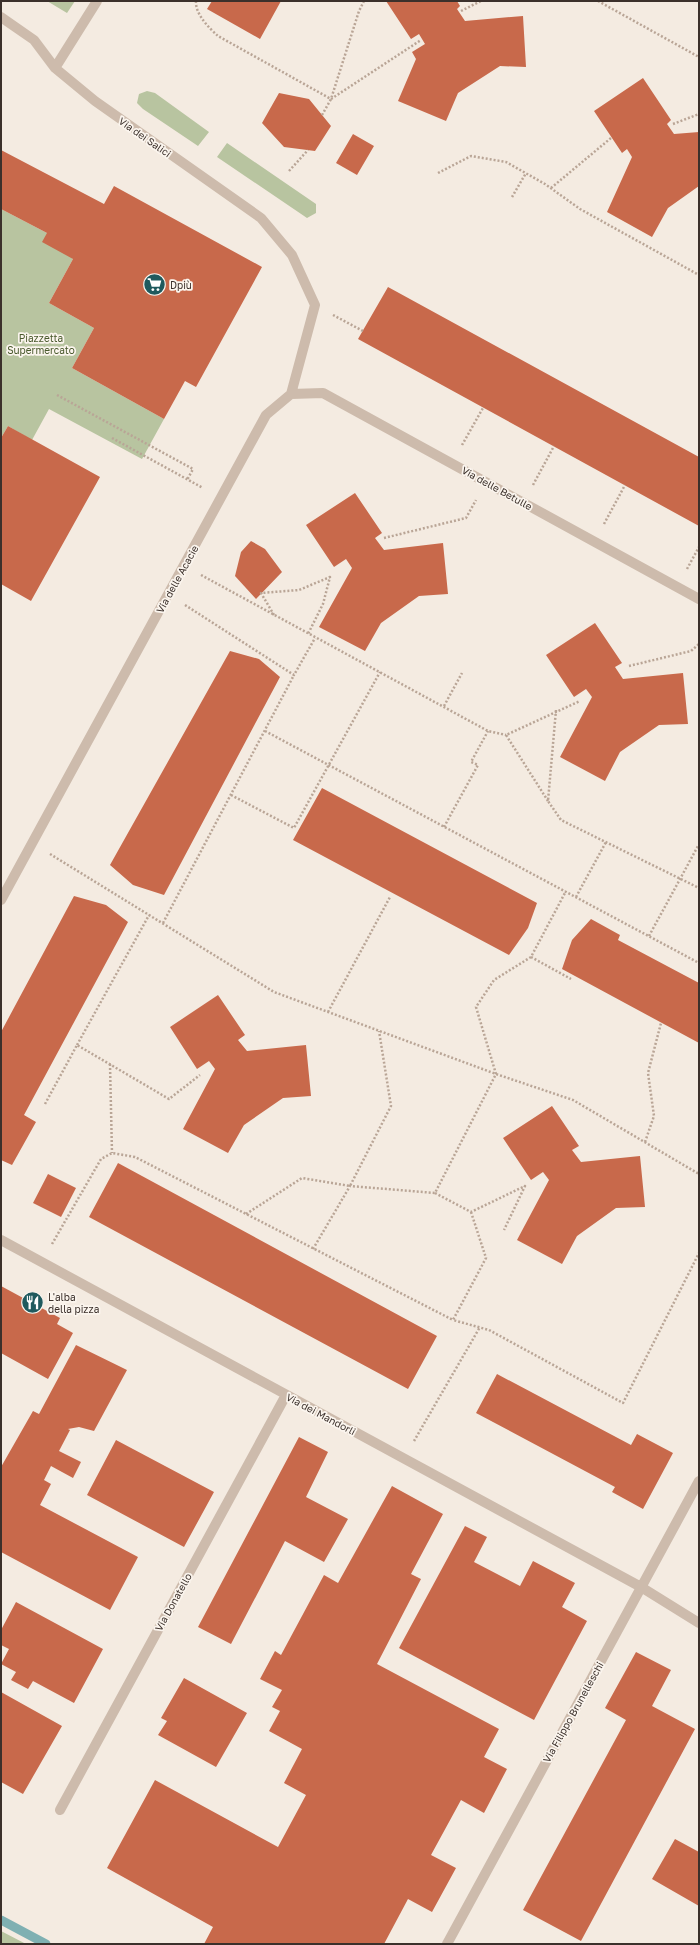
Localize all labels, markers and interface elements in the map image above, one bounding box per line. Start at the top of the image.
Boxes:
street label: Via dei Salici [117,115,173,159]
supermarket icon: Dpiù [142,272,168,298]
place label: Dpiù [170,279,192,291]
park label: Piazzetta Supermercato [7,332,75,356]
street label: Via delle Betulle [460,464,535,512]
street label: Via delle Acacie [153,543,201,615]
restaurant icon: L'alba della pizza [19,1290,45,1316]
place label: L'alba della pizza [48,1291,99,1315]
street label: Via dei Mandorli [284,1391,358,1437]
street label: Via Donatello [152,1571,194,1633]
street label: Via Filippo Brunelleschi [540,1660,606,1764]

